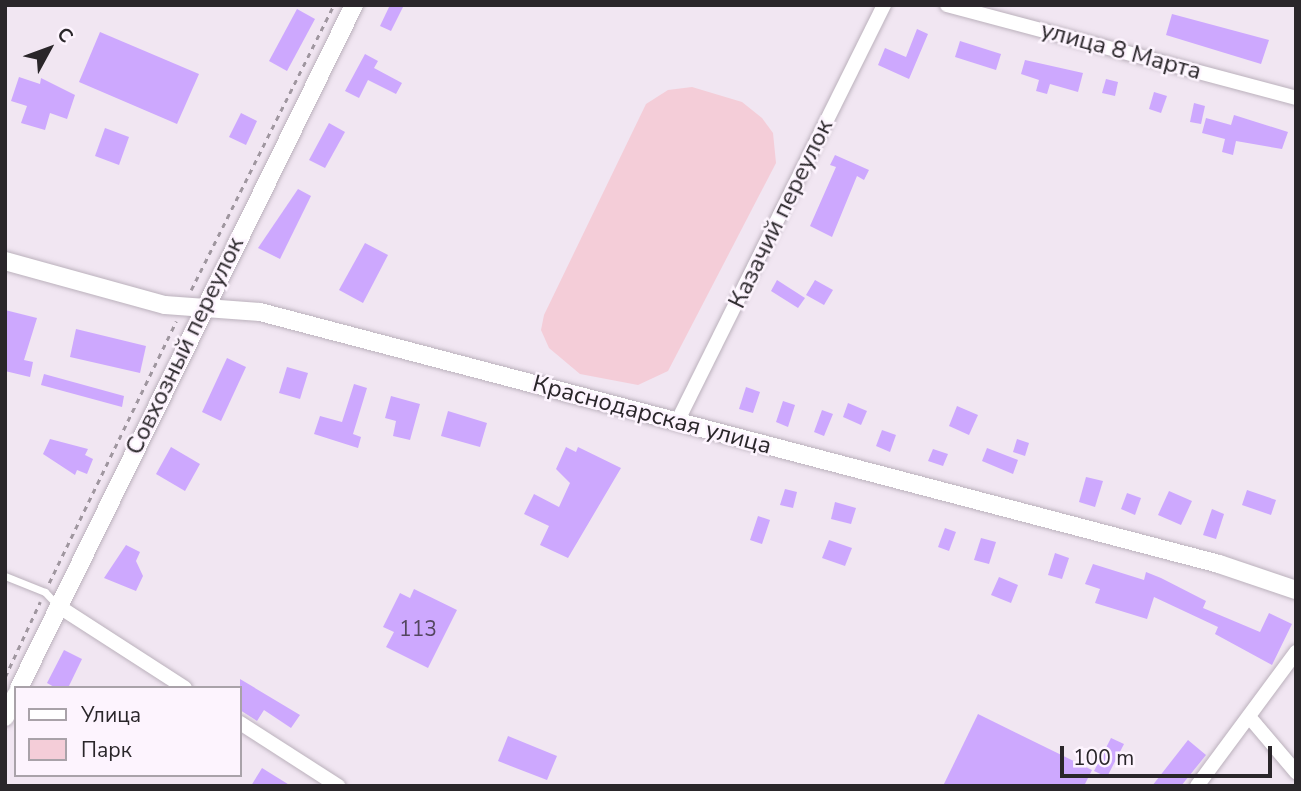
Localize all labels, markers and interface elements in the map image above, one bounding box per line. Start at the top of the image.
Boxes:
north arrow [14,14,84,84]
street label: улица 8 Марта [1038,16,1204,86]
text: С [51,22,79,49]
street label: Казачий переулок [723,115,839,313]
street label: Совхозный переулок [120,233,250,459]
street label: Краснодарская улица [530,369,774,461]
house number: 113 [399,616,437,642]
legend [14,686,242,777]
text: Улица [81,701,141,729]
scale bar [1063,732,1275,776]
text: Парк [81,736,132,764]
text: 100 m [1073,744,1134,772]

